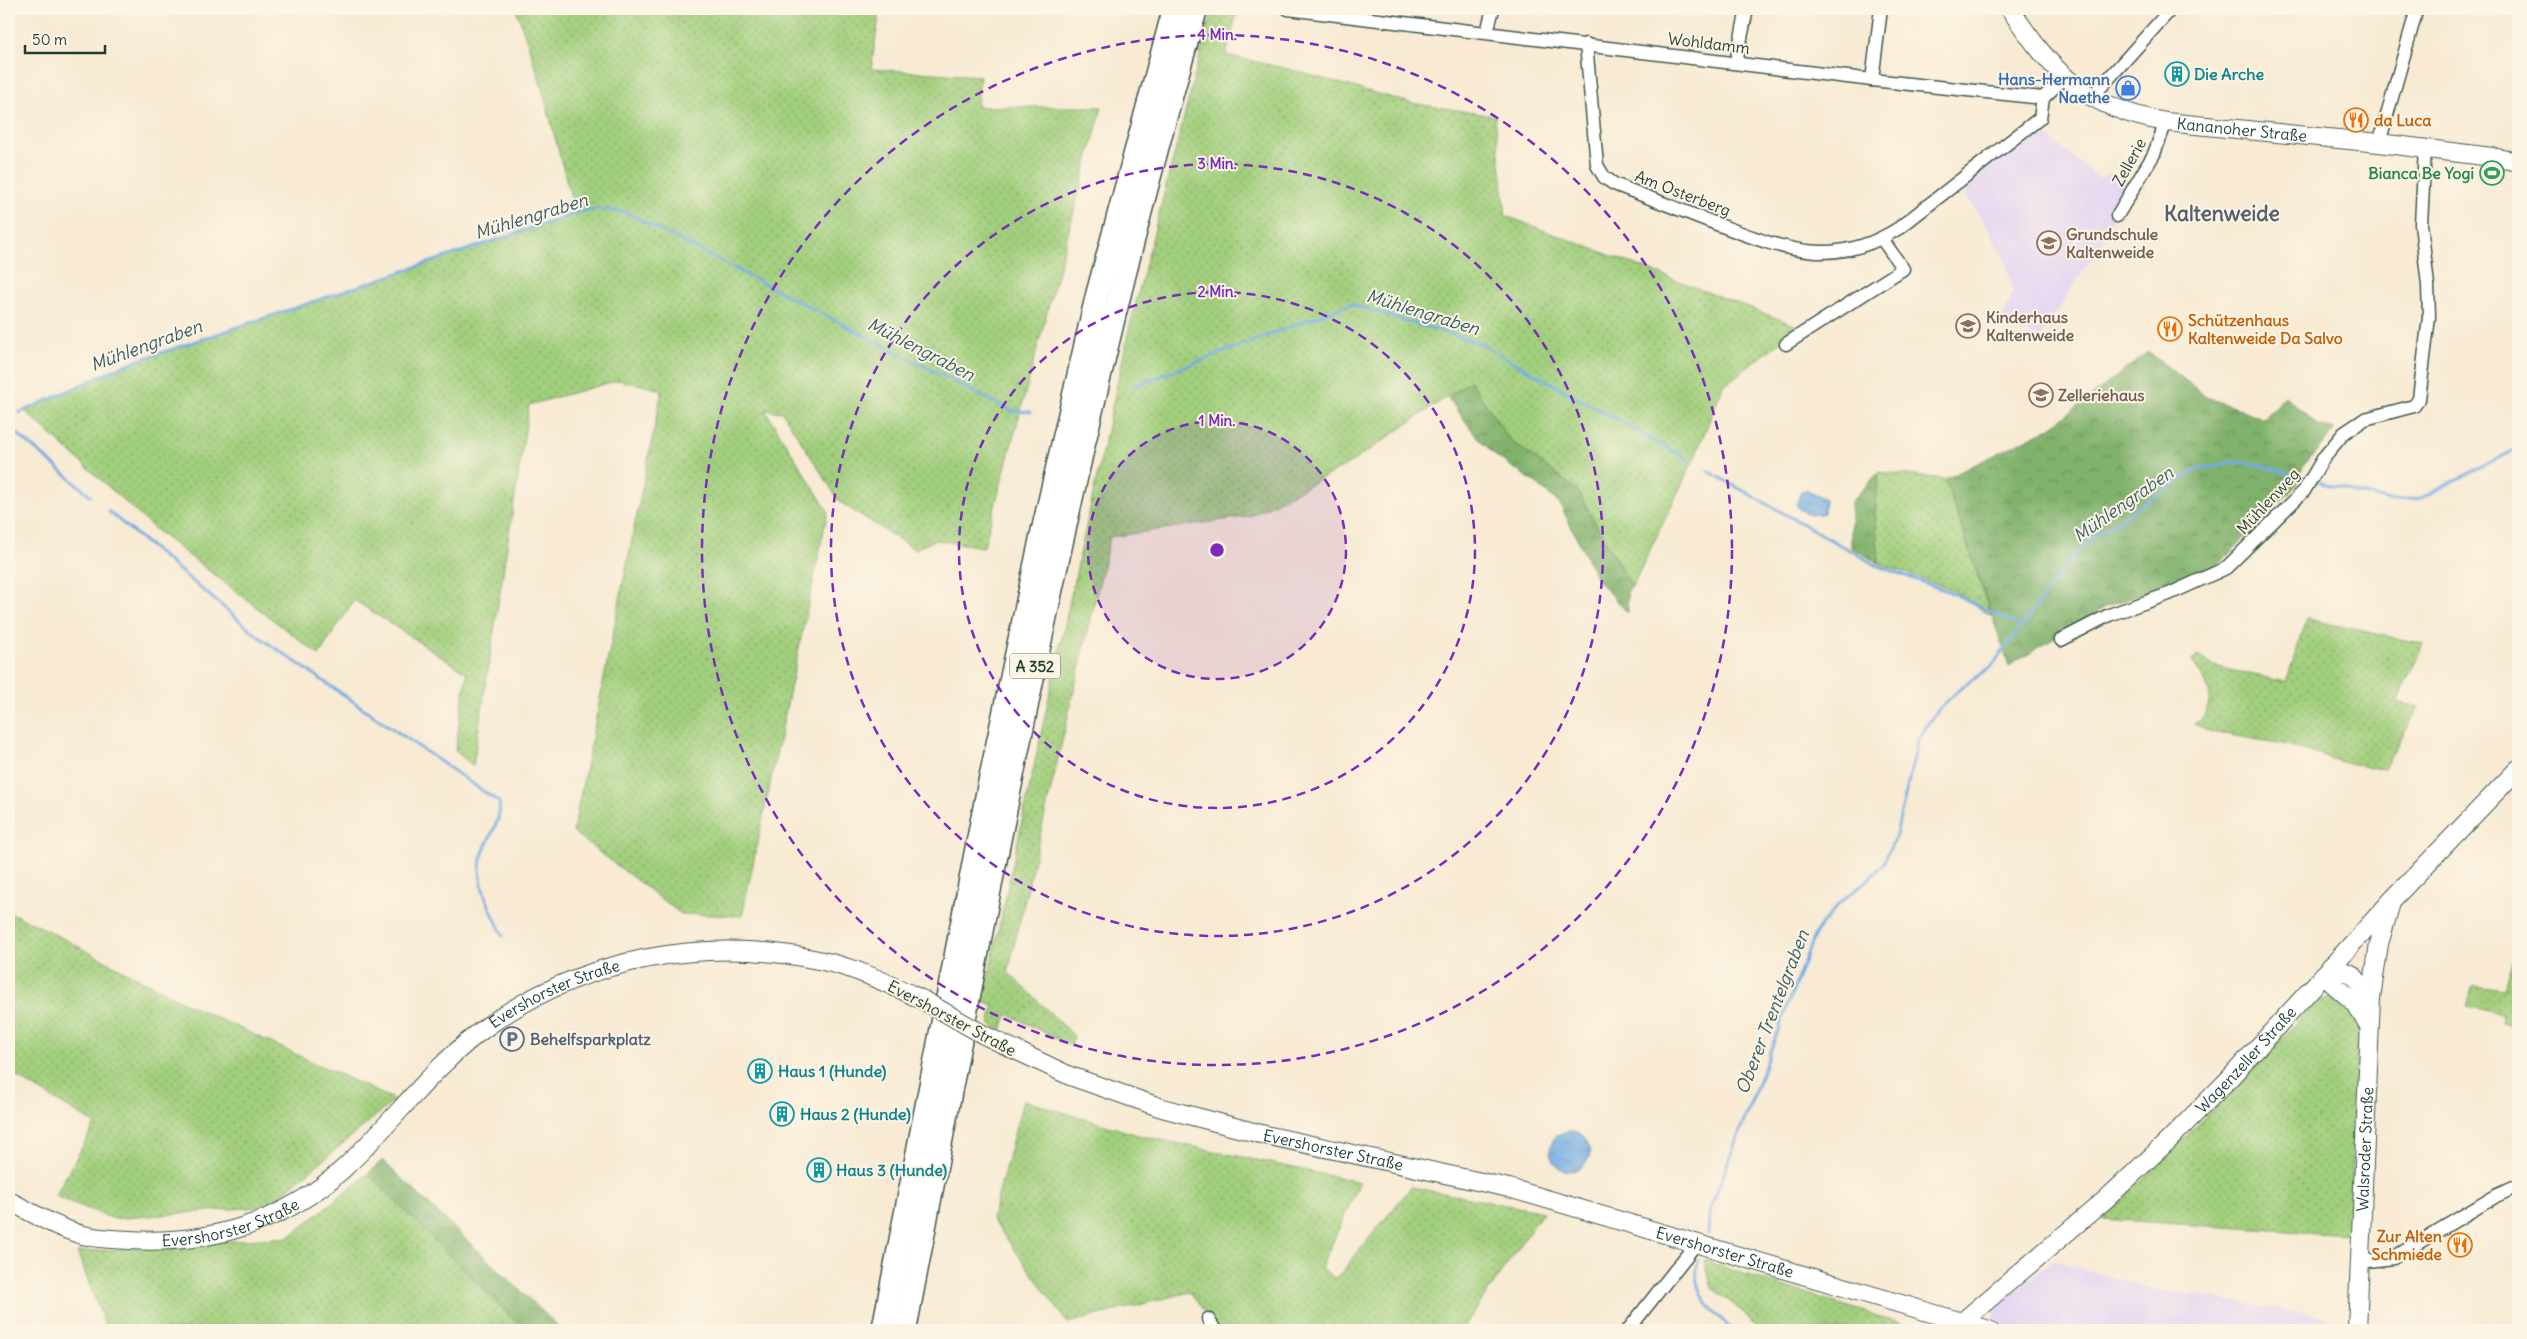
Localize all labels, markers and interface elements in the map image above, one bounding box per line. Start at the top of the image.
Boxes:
scale bar [25,22,105,54]
text: 4 Min. [1197,25,1237,44]
street label: Wohldamm [1667,28,1751,58]
text: 50 m [32,30,67,49]
building icon: Die Arche [2164,61,2190,87]
place label: Die Arche [2194,64,2264,84]
place label: Hans-Hermann Naethe [1998,69,2110,107]
shop icon: Hans-Hermann Naethe [2115,75,2141,101]
restaurant icon: da Luca [2343,107,2369,133]
place label: da Luca [2374,110,2431,130]
street label: Kananoher Straße [2176,113,2308,146]
street label: Zellerie [2108,135,2150,189]
text: 3 Min. [1197,154,1237,173]
sports icon: Bianca Be Yogi [2479,160,2505,186]
place label: Bianca Be Yogi [2368,163,2474,184]
street label: Am Osterberg [1632,166,1734,220]
water label: Mühlengraben [472,188,591,244]
district label: Kaltenweide [2164,200,2280,227]
place label: Grundschule Kaltenweide [2066,224,2159,262]
school or university icon: Grundschule Kaltenweide [2036,230,2062,256]
text: 2 Min. [1197,282,1237,301]
water label: Mühlengraben [1364,284,1483,340]
place label: Kinderhaus Kaltenweide [1986,307,2075,345]
place label: Schützenhaus Kaltenweide Da Salvo [2188,310,2343,348]
water label: Mühlengraben [864,312,979,386]
school or university icon: Kinderhaus Kaltenweide [1955,313,1981,339]
water label: Mühlengraben [87,314,205,376]
restaurant icon: Schützenhaus Kaltenweide Da Salvo [2157,316,2183,342]
school or university icon: Zelleriehaus [2028,382,2054,408]
place label: Zelleriehaus [2058,385,2145,405]
text: 1 Min. [1199,411,1235,430]
water label: Mühlengraben [2068,461,2178,547]
street label: Mühlenweg [2232,464,2304,538]
centre of rings [1208,541,1226,559]
road number: A 352 [1010,654,1060,678]
water label: Oberer Trentelgraben [1730,926,1814,1097]
street label: Evershorster Straße [485,955,622,1032]
street label: Evershorster Straße [884,976,1020,1060]
street label: Wagenzeller Straße [2191,1002,2300,1117]
parking icon: Behelfsparkplatz [499,1026,525,1052]
place label: Behelfsparkplatz [530,1029,651,1050]
building icon: Haus 1 (Hunde) [747,1058,773,1084]
place label: Haus 1 (Hunde) [778,1061,886,1082]
street label: Walsroder Straße [2352,1086,2377,1212]
building icon: Haus 2 (Hunde) [769,1101,795,1127]
place label: Haus 2 (Hunde) [800,1104,911,1125]
street label: Evershorster Straße [1262,1125,1405,1175]
building icon: Haus 3 (Hunde) [806,1157,832,1183]
place label: Haus 3 (Hunde) [836,1160,947,1181]
street label: Evershorster Straße [161,1194,303,1251]
street label: Evershorster Straße [1654,1222,1796,1282]
place label: Zur Alten Schmiede [2372,1226,2442,1264]
restaurant icon: Zur Alten Schmiede [2447,1232,2473,1258]

